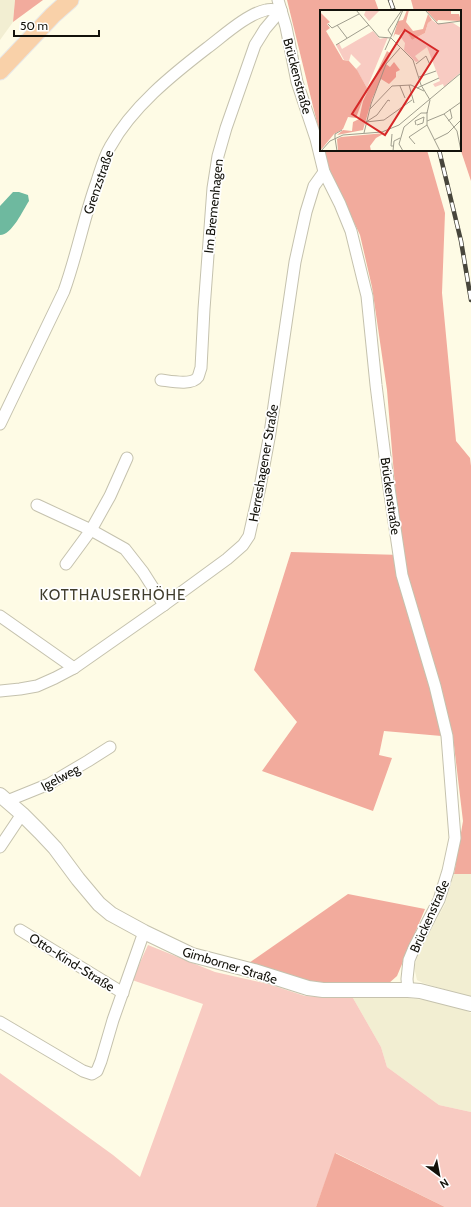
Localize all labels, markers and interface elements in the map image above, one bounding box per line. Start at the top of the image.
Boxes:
inset map [320,10,461,151]
scale bar [14,12,99,38]
text: 50 m [20,18,48,33]
street label: Brückenstraße [280,36,316,116]
street label: Grenzstraße [80,148,117,216]
street label: Im Bremenhagen [200,158,226,254]
street label: Herreshagener Straße [245,403,281,523]
street label: Brückenstraße [378,456,404,536]
district label: KOTTHAUSERHÖHE [40,586,186,604]
street label: Igelweg [38,760,83,794]
street label: Brückenstraße [406,877,452,955]
street label: Otto-Kind-Straße [26,929,118,995]
street label: Gimborner Straße [181,943,280,987]
north arrow [419,1155,459,1195]
text: N [437,1175,451,1191]

